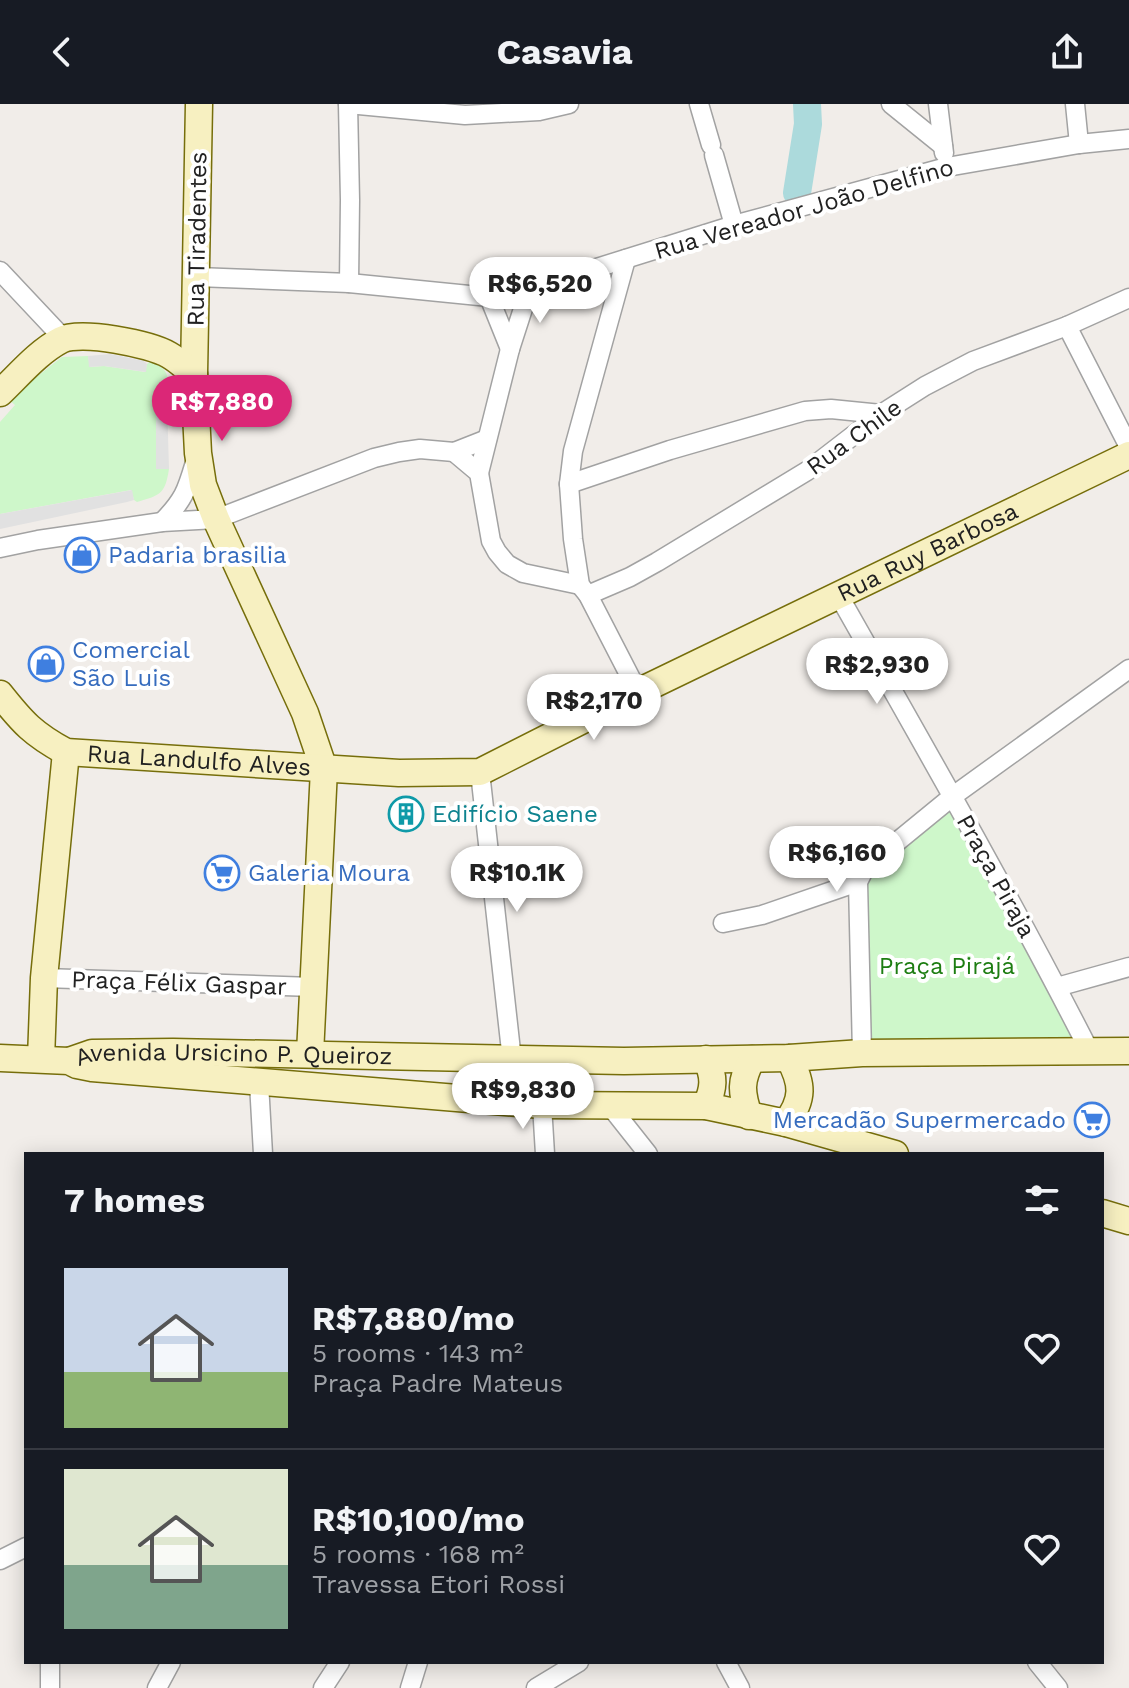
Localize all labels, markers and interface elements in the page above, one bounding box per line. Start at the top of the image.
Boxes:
icon: back [40,30,84,74]
icon: share [1045,30,1089,74]
text: Casavia [496,31,633,73]
street label: Rua Tiradentes [181,151,213,327]
street label: Rua Vereador João Delfino [651,153,957,265]
pin: R$6,520 [466,257,614,325]
text: R$6,520 [487,268,593,298]
pin: R$7,880 [148,375,296,443]
text: R$7,880 [170,386,274,416]
street label: Rua Chile [801,393,907,481]
street label: Rua Ruy Barbosa [833,497,1022,608]
shop icon: Padaria brasilia [63,536,101,574]
place label: Padaria brasilia [108,541,287,569]
place label: Comercial São Luis [72,636,190,692]
pin: R$2,930 [803,638,951,706]
shop icon: Comercial São Luis [27,645,65,683]
text: R$2,930 [824,649,930,679]
pin: R$2,170 [520,674,668,742]
text: R$2,170 [545,685,643,715]
street label: Rua Landulfo Alves [86,739,312,781]
building icon: Edifício Saene [387,795,425,833]
place label: Edifício Saene [432,800,598,828]
street label: Praça Piraja [951,810,1041,942]
pin: R$6,160 [763,826,911,894]
text: R$6,160 [787,837,887,867]
pin: R$10.1K [443,846,591,914]
supermarket icon: Galeria Moura [203,854,241,892]
text: R$10.1K [469,857,565,887]
place label: Galeria Moura [248,859,410,887]
park label: Praça Pirajá [879,952,1015,980]
street label: Praça Félix Gaspar [71,965,288,1001]
street label: Avenida Ursicino P. Queiroz [71,1038,393,1072]
pin: R$9,830 [449,1063,597,1131]
text: R$9,830 [470,1074,576,1104]
supermarket icon: Mercadão Supermercado [1073,1101,1111,1139]
place label: Mercadão Supermercado [773,1106,1066,1134]
icon: filters [1020,1178,1064,1222]
text: 7 homes [64,1180,205,1220]
text: R$7,880/mo [312,1298,515,1338]
icon: home [128,1300,224,1396]
icon: heart [1020,1326,1064,1370]
text: 5 rooms · 143 m² [312,1338,523,1368]
text: Praça Padre Mateus [312,1368,563,1398]
text: R$10,100/mo [312,1499,525,1539]
icon: home [128,1501,224,1597]
icon: heart [1020,1527,1064,1571]
text: 5 rooms · 168 m² [312,1539,524,1569]
text: Travessa Etori Rossi [312,1569,565,1599]

